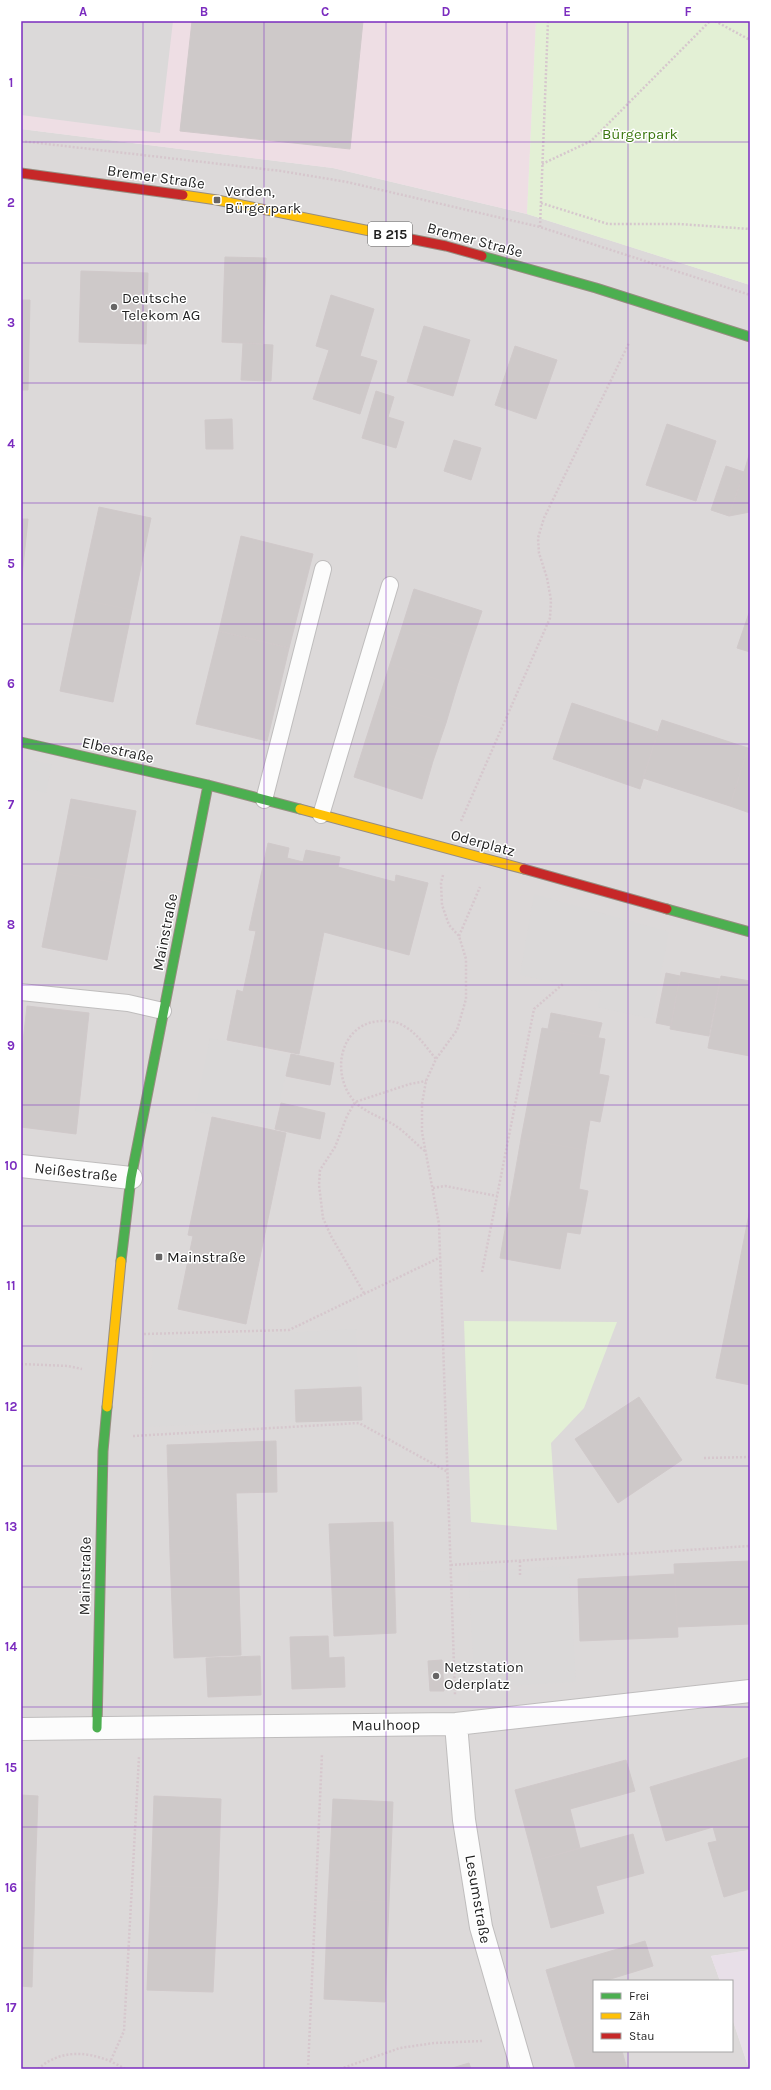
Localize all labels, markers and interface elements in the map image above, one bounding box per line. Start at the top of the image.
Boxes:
text: A [79,4,87,19]
text: B [200,4,208,19]
text: C [321,4,329,19]
text: D [442,4,451,19]
text: E [563,4,571,19]
text: F [684,4,692,19]
text: 1 [9,75,13,90]
park label: Bürgerpark [602,125,678,143]
street label: Bremer Straße [106,161,206,193]
place label: Verden, Bürgerpark [225,182,301,217]
text: 2 [7,195,15,210]
marker: Verden, Bürgerpark [212,195,222,205]
street label: Bremer Straße [425,219,525,261]
road number: B 215 [368,222,412,246]
place label: Deutsche Telekom AG [122,289,201,324]
marker: Deutsche Telekom AG [109,302,119,312]
text: 3 [7,315,15,330]
text: 4 [7,436,15,451]
text: 5 [7,556,15,571]
text: 6 [7,676,15,691]
street label: Elbestraße [80,733,156,767]
text: 7 [8,797,15,812]
street label: Oderplatz [449,826,517,860]
street label: Mainstraße [149,892,181,972]
text: 8 [7,917,15,932]
text: 9 [7,1038,15,1053]
text: 10 [5,1158,17,1173]
street label: Neißestraße [34,1159,118,1185]
place label: Mainstraße [167,1248,246,1266]
marker: Mainstraße [154,1252,164,1262]
text: 11 [6,1278,16,1293]
text: 12 [5,1399,17,1414]
text: 13 [5,1519,17,1534]
street label: Mainstraße [75,1537,95,1615]
text: 14 [5,1639,17,1654]
place label: Netzstation Oderplatz [444,1658,524,1693]
marker: Netzstation Oderplatz [431,1671,441,1681]
street label: Maulhoop [352,1715,420,1735]
text: 15 [5,1760,18,1775]
street label: Lesumstraße [461,1853,495,1945]
text: 16 [5,1880,17,1895]
legend [593,1980,733,2052]
text: Frei [629,1989,649,2003]
text: 17 [5,2000,17,2015]
text: Zäh [629,2009,650,2023]
text: Stau [629,2029,655,2043]

